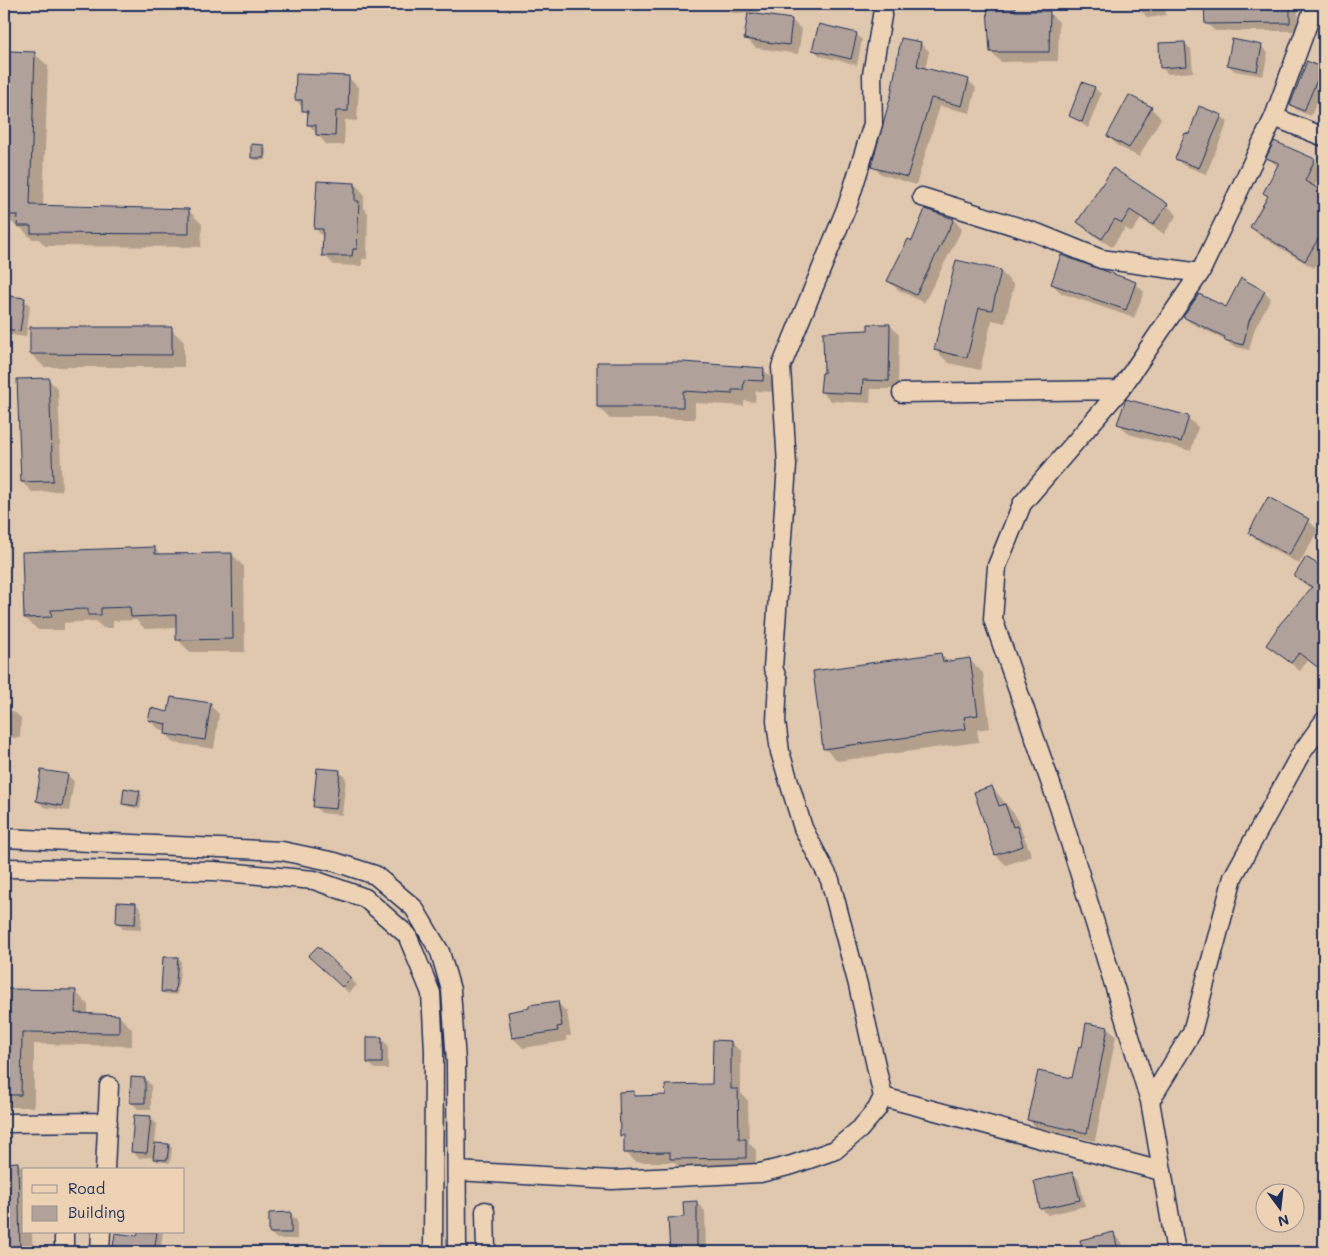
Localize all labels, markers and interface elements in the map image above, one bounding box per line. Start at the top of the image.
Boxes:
legend [22,1168,185,1234]
text: Road [68,1178,105,1198]
north arrow [1256,1184,1306,1234]
text: Building [68,1202,125,1222]
text: N [1276,1210,1291,1232]

